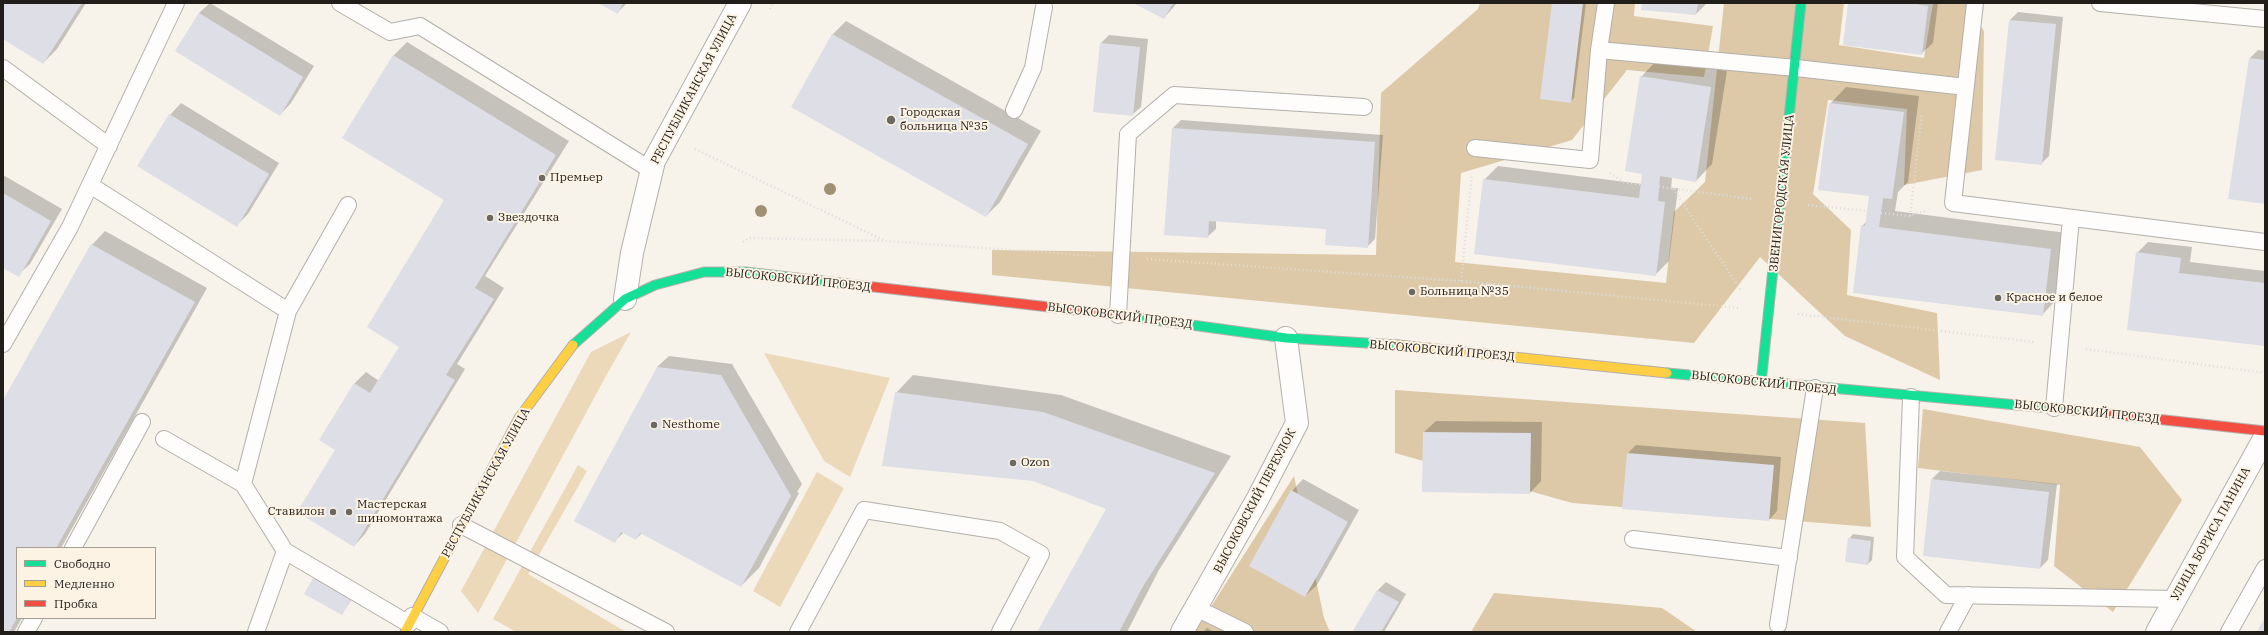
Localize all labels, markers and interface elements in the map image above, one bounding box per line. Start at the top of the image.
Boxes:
street label: РЕСПУБЛИКАНСКАЯ УЛИЦА [648,11,740,167]
place label: Городская больница №35 [900,106,988,134]
marker: Городская больница №35 [885,114,897,126]
street label: ЗВЕНИГОРОДСКАЯ УЛИЦА [1767,114,1797,272]
place label: Премьер [550,171,603,185]
marker: Премьер [537,173,547,183]
place label: Звездочка [498,211,559,225]
marker: Звездочка [485,213,495,223]
street label: ВЫСОКОВСКИЙ ПРОЕЗД [725,265,871,295]
place label: Больница №35 [1420,285,1509,299]
marker: Больница №35 [1407,287,1417,297]
place label: Красное и белое [2006,291,2103,305]
marker: Красное и белое [1993,293,2003,303]
street label: ВЫСОКОВСКИЙ ПРОЕЗД [1047,300,1193,332]
street label: ВЫСОКОВСКИЙ ПРОЕЗД [1369,337,1515,365]
street label: ВЫСОКОВСКИЙ ПРОЕЗД [1691,368,1837,398]
street label: ВЫСОКОВСКИЙ ПРОЕЗД [2014,397,2160,427]
street label: РЕСПУБЛИКАНСКАЯ УЛИЦА [439,406,533,560]
place label: Nesthome [662,418,720,432]
marker: Nesthome [649,420,659,430]
street label: ВЫСОКОВСКИЙ ПЕРЕУЛОК [1211,426,1299,576]
place label: Ozon [1021,456,1050,470]
marker: Ozon [1008,458,1018,468]
street label: УЛИЦА БОРИСА ПАНИНА [2168,465,2254,603]
place label: Мастерская шиномонтажа [357,498,443,526]
place label: Ставилон [268,505,325,519]
marker: Ставилон [328,507,338,517]
marker: Мастерская шиномонтажа [344,507,354,517]
legend [16,547,156,619]
text: Свободно [54,556,111,571]
text: Медленно [54,576,115,591]
text: Пробка [54,596,98,611]

